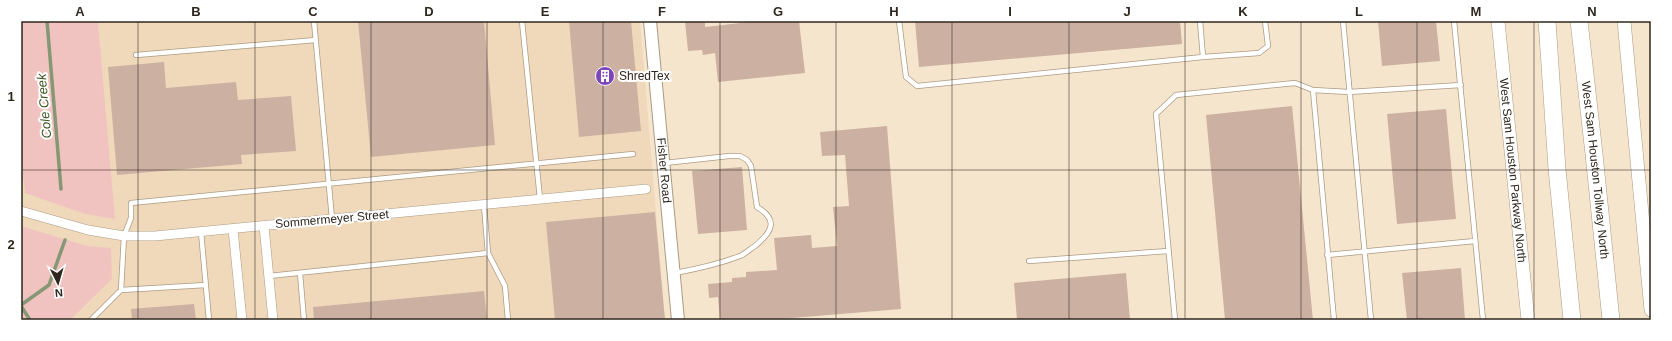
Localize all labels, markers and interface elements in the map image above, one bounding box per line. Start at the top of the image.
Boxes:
text: A [75,4,85,19]
text: B [191,4,201,19]
text: C [308,4,318,19]
text: D [424,4,434,19]
text: E [541,4,550,19]
text: F [658,4,666,19]
text: G [773,4,783,19]
text: H [889,4,899,19]
text: I [1008,4,1012,19]
text: J [1123,4,1131,19]
text: K [1238,4,1248,19]
text: L [1355,4,1363,19]
text: M [1471,4,1481,19]
text: N [1587,4,1597,19]
building icon: ShredTex [594,65,616,87]
place label: ShredTex [619,69,670,83]
water label: Cole Creek [34,71,54,139]
street label: West Sam Houston Parkway North [1497,77,1529,263]
street label: West Sam Houston Tollway North [1579,81,1612,260]
text: 1 [7,89,15,104]
street label: Fisher Road [654,137,674,204]
street label: Sommermeyer Street [275,207,390,231]
text: 2 [7,237,15,252]
north arrow [38,263,78,303]
text: N [54,287,63,299]

